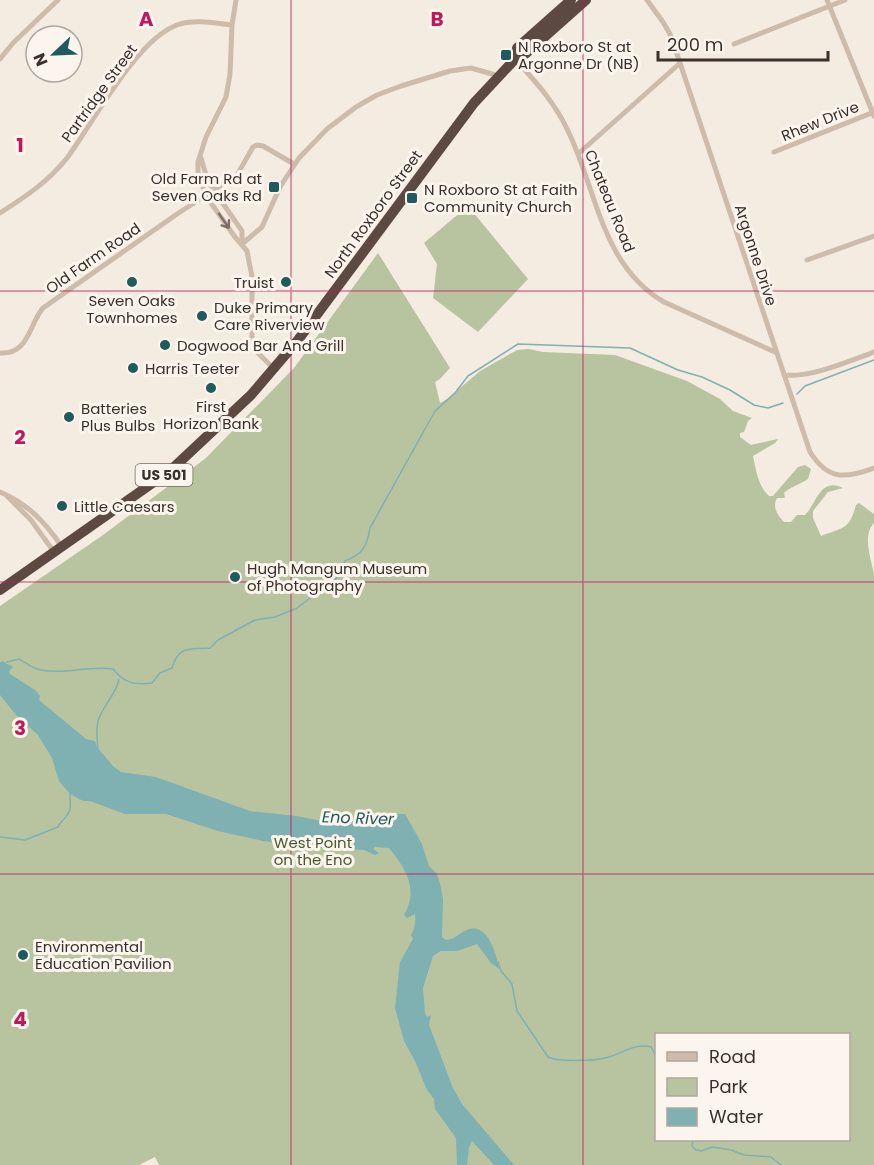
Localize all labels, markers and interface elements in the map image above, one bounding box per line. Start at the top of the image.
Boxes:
text: A [139,5,154,33]
text: B [430,5,444,33]
north arrow [24,24,84,84]
scale bar [658,24,828,62]
text: 200 m [667,32,723,57]
place label: N Roxboro St at Argonne Dr (NB) [518,36,640,74]
street label: Partridge Street [56,40,142,146]
marker: N Roxboro St at Argonne Dr (NB) [499,48,513,62]
text: N [28,50,54,70]
street label: Rhew Drive [778,96,862,146]
text: 1 [16,131,24,159]
street label: North Roxboro Street [319,146,427,282]
street label: Chateau Road [580,147,640,255]
place label: Old Farm Rd at Seven Oaks Rd [151,168,262,206]
place label: N Roxboro St at Faith Community Church [424,179,578,217]
marker: Old Farm Rd at Seven Oaks Rd [267,180,281,194]
marker: N Roxboro St at Faith Community Church [405,191,419,205]
street label: Argonne Drive [730,202,782,308]
one-way arrow [217,213,230,229]
street label: Old Farm Road [41,217,145,299]
place label: Truist [234,272,274,293]
marker: Seven Oaks Townhomes [125,275,139,289]
marker: Truist [279,275,293,289]
place label: Seven Oaks Townhomes [86,290,178,328]
place label: Duke Primary Care Riverview [214,297,325,335]
marker: Duke Primary Care Riverview [195,309,209,323]
place label: Dogwood Bar And Grill [177,335,344,356]
marker: Dogwood Bar And Grill [158,338,172,352]
place label: Harris Teeter [145,358,240,379]
marker: Harris Teeter [126,361,140,375]
marker: First Horizon Bank [204,381,218,395]
place label: First Horizon Bank [163,396,259,434]
place label: Batteries Plus Bulbs [81,398,155,436]
marker: Batteries Plus Bulbs [62,410,76,424]
text: 2 [14,423,26,451]
road number: US 501 [136,464,192,486]
place label: Little Caesars [74,496,175,517]
marker: Little Caesars [55,499,69,513]
place label: Hugh Mangum Museum of Photography [247,558,427,596]
marker: Hugh Mangum Museum of Photography [228,570,242,584]
text: 3 [14,714,26,742]
water label: Eno River [322,805,395,831]
park label: West Point on the Eno [274,832,352,870]
place label: Environmental Education Pavilion [35,936,172,974]
marker: Environmental Education Pavilion [16,948,30,962]
text: 4 [13,1005,27,1033]
legend [655,1033,850,1141]
text: Road [709,1044,756,1069]
text: Park [709,1074,748,1099]
text: Water [709,1104,763,1129]

